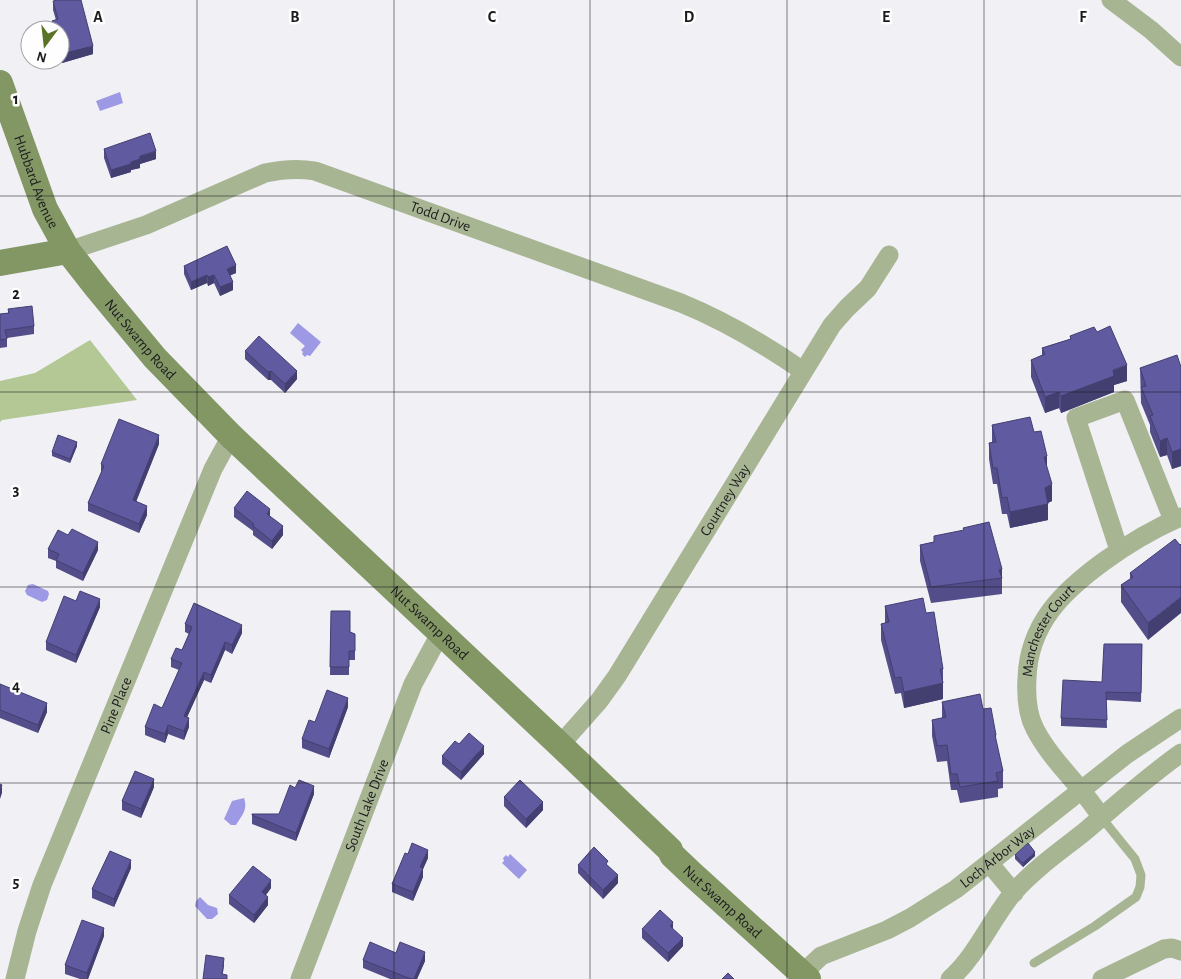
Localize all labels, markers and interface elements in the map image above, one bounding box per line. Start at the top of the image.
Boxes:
text: A [93,9,103,25]
text: B [290,9,300,25]
text: C [488,9,497,25]
text: D [684,9,695,25]
text: E [882,9,890,25]
text: F [1079,9,1087,25]
north arrow [20,20,70,70]
text: N [35,49,48,65]
text: 1 [13,91,19,107]
street label: Hubbard Avenue [12,133,62,231]
street label: Todd Drive [408,199,473,234]
text: 2 [12,286,20,302]
street label: Nut Swamp Road [102,296,179,382]
street label: Courtney Way [697,461,753,539]
text: 3 [13,482,20,498]
street label: Manchester Court [1019,582,1077,677]
street label: Nut Swamp Road [388,583,472,663]
street label: Pine Place [98,675,134,736]
text: 4 [12,678,20,694]
street label: South Lake Drive [342,757,391,853]
street label: Loch Arbor Way [957,822,1038,890]
street label: Nut Swamp Road [680,862,765,941]
text: 5 [13,874,20,890]

